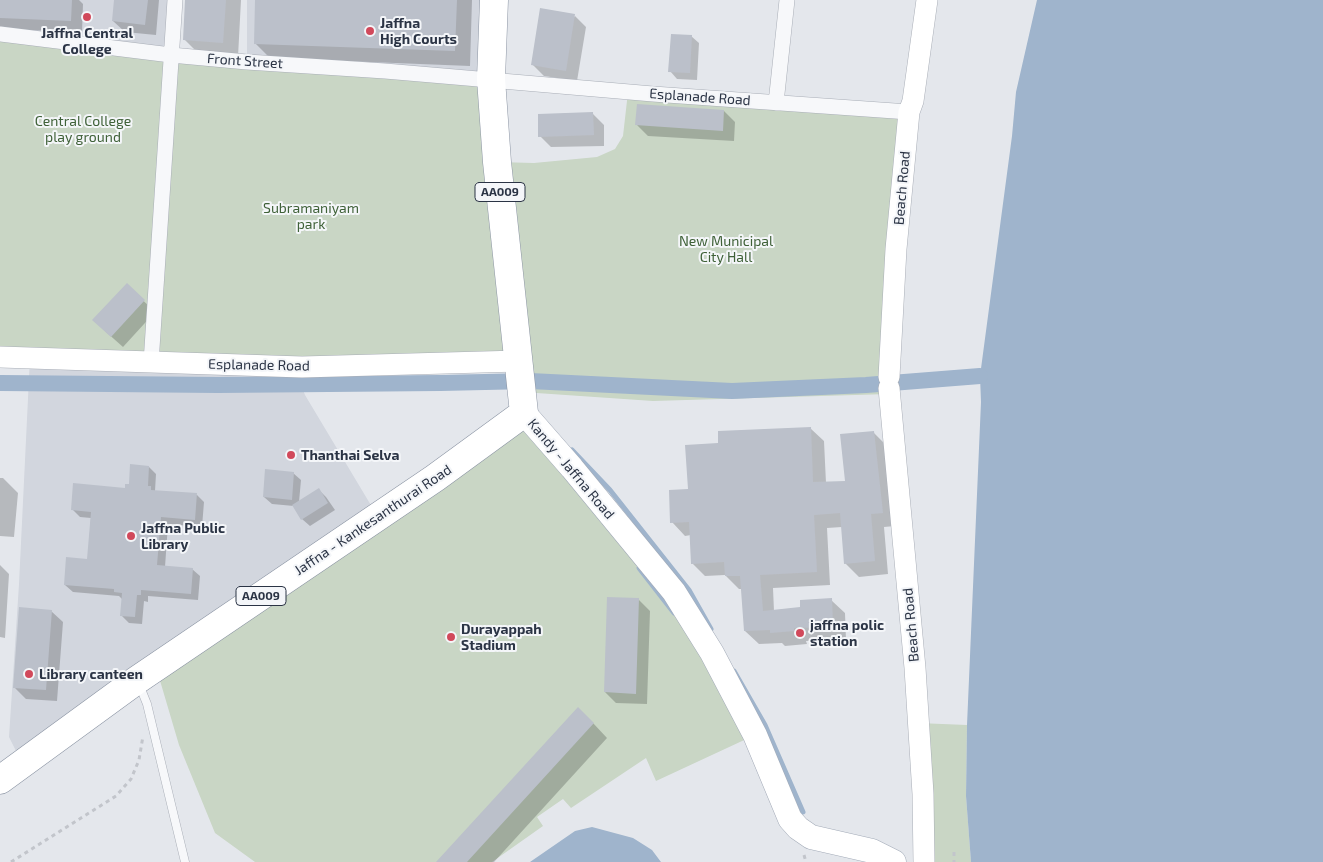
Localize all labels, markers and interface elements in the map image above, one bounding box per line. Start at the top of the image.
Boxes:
marker: Jaffna Central College [81,11,93,23]
place label: Jaffna High Courts [380,15,457,48]
place label: Jaffna Central College [41,25,133,58]
marker: Jaffna High Courts [364,25,376,37]
street label: Front Street [206,50,284,72]
street label: Esplanade Road [649,85,751,109]
park label: Central College play ground [35,113,131,146]
street label: Beach Road [890,150,914,226]
road number: AA009 [475,182,525,202]
park label: Subramaniyam park [263,200,359,232]
park label: New Municipal City Hall [679,233,773,266]
street label: Esplanade Road [208,356,310,374]
street label: Kandy - Jaffna Road [524,415,618,523]
place label: Thanthai Selva [301,447,399,463]
marker: Thanthai Selva [285,449,297,461]
street label: Jaffna - Kankesanthurai Road [291,461,455,579]
place label: Jaffna Public Library [141,520,225,552]
marker: Jaffna Public Library [125,530,137,542]
road number: AA009 [236,586,286,606]
street label: Beach Road [899,587,923,663]
place label: jaffna polic station [810,617,884,650]
place label: Durayappah Stadium [461,621,542,654]
marker: jaffna polic station [794,627,806,639]
marker: Durayappah Stadium [445,631,457,643]
place label: Library canteen [39,666,143,682]
marker: Library canteen [23,668,35,680]

